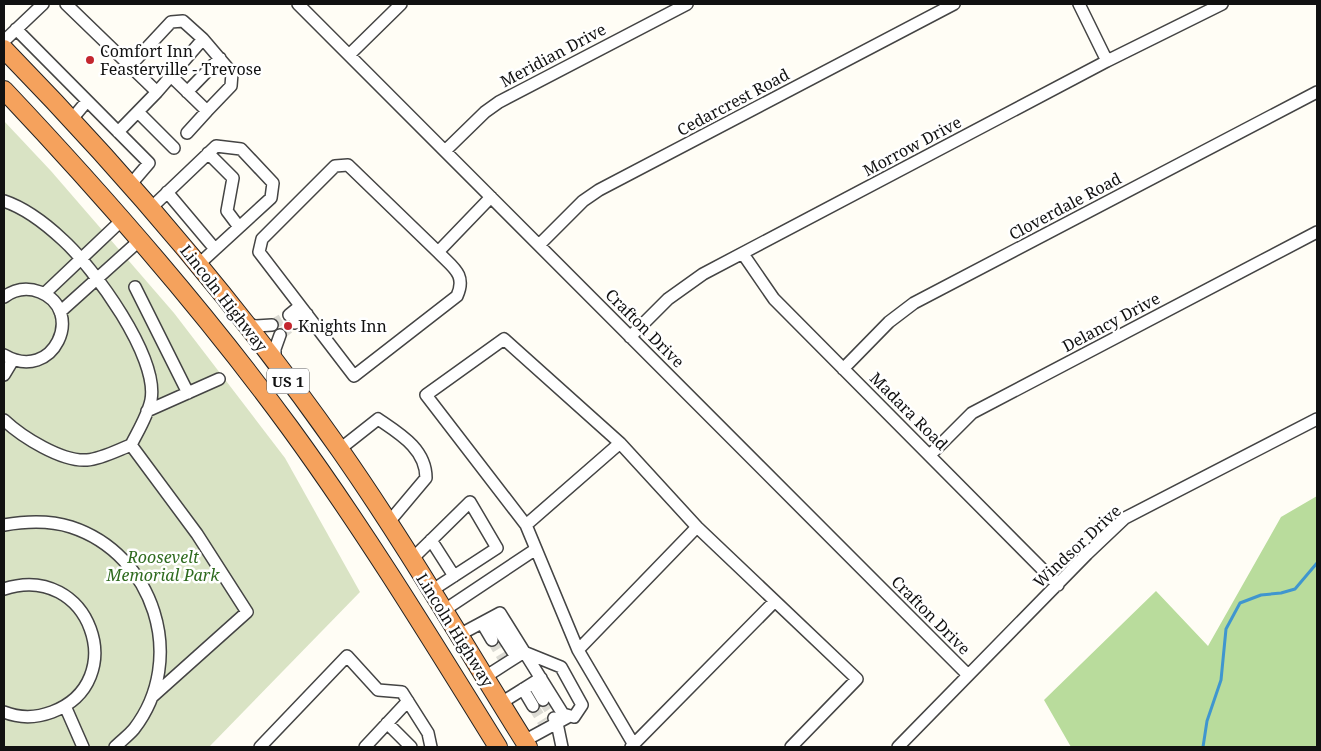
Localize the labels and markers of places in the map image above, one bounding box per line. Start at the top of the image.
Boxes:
place label: Comfort Inn Feasterville - Trevose [100,40,262,80]
marker: Comfort Inn Feasterville - Trevose [84,54,96,66]
place label: Knights Inn [298,315,387,337]
marker: Knights Inn [282,320,294,332]

